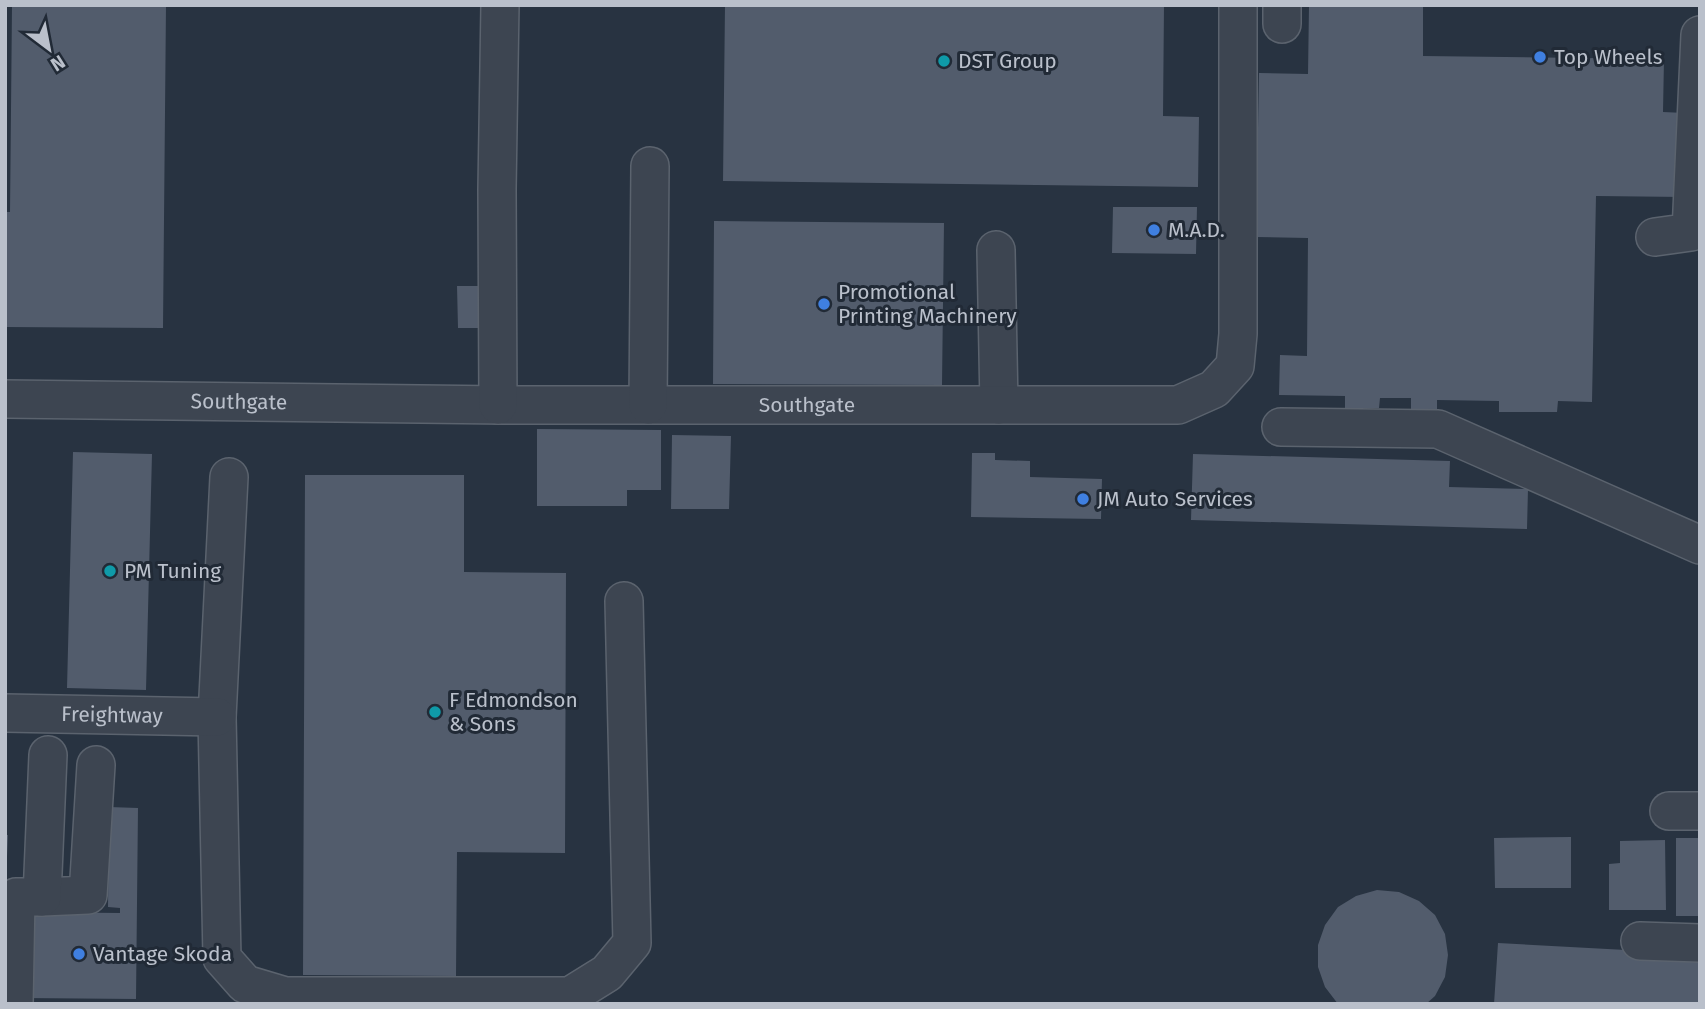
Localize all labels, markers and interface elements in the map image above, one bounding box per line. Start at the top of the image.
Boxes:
north arrow [14,14,84,84]
place label: Top Wheels [1554,44,1663,70]
place label: DST Group [958,48,1057,74]
marker: Top Wheels [1532,49,1548,65]
text: N [46,50,69,76]
marker: DST Group [936,53,952,69]
place label: M.A.D. [1168,217,1225,243]
marker: M.A.D. [1146,222,1162,238]
place label: Promotional Printing Machinery [838,279,1017,329]
marker: Promotional Printing Machinery [816,296,832,312]
street label: Southgate [191,388,287,415]
street label: Southgate [759,392,855,418]
place label: JM Auto Services [1097,486,1253,512]
marker: JM Auto Services [1075,491,1091,507]
place label: PM Tuning [124,558,221,584]
marker: PM Tuning [102,563,118,579]
place label: F Edmondson & Sons [449,687,578,737]
street label: Freightway [61,701,164,729]
marker: F Edmondson & Sons [427,704,443,720]
place label: Vantage Skoda [93,941,232,967]
marker: Vantage Skoda [71,946,87,962]

